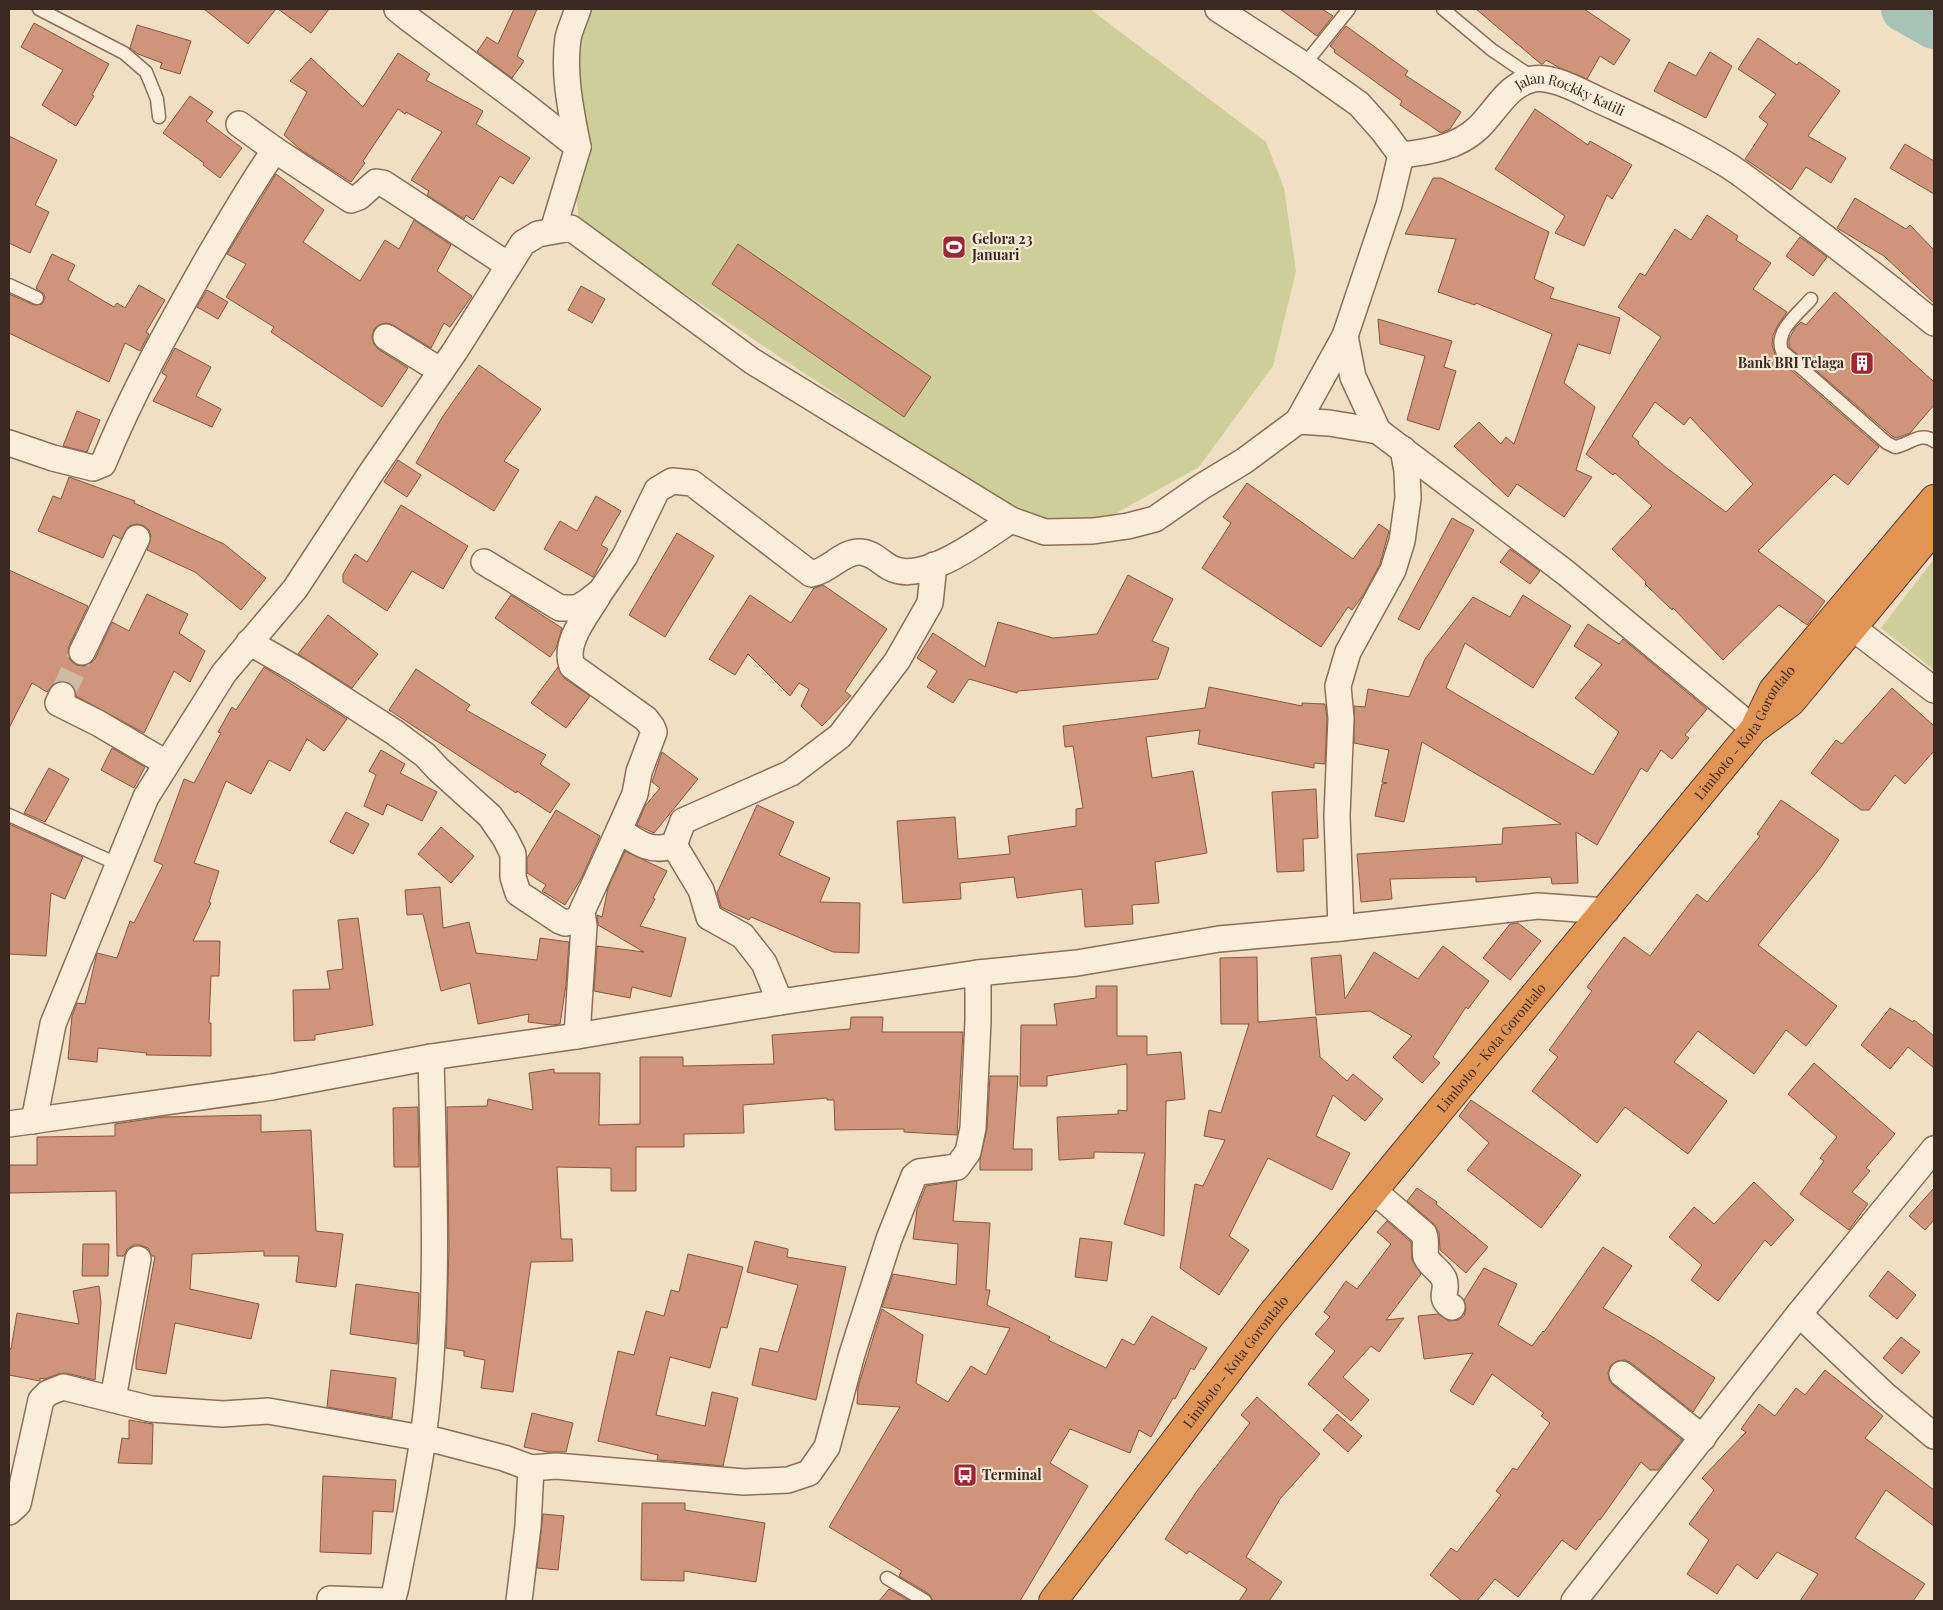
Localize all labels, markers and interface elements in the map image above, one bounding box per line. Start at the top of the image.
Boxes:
street label: Jalan Rockky Katili [1510,68,1628,120]
place label: Gelora 23 Januari [971,229,1033,264]
sports icon: Gelora 23 Januari [941,234,967,260]
building icon: Bank BRI Telaga [1849,350,1875,376]
place label: Bank BRI Telaga [1738,353,1845,372]
street label: Limboto - Kota Gorontalo [1690,661,1799,803]
street label: Limboto - Kota Gorontalo [1432,979,1550,1116]
street label: Limboto - Kota Gorontalo [1178,1291,1292,1432]
bus stop icon: Terminal [952,1462,978,1488]
place label: Terminal [982,1465,1042,1484]

